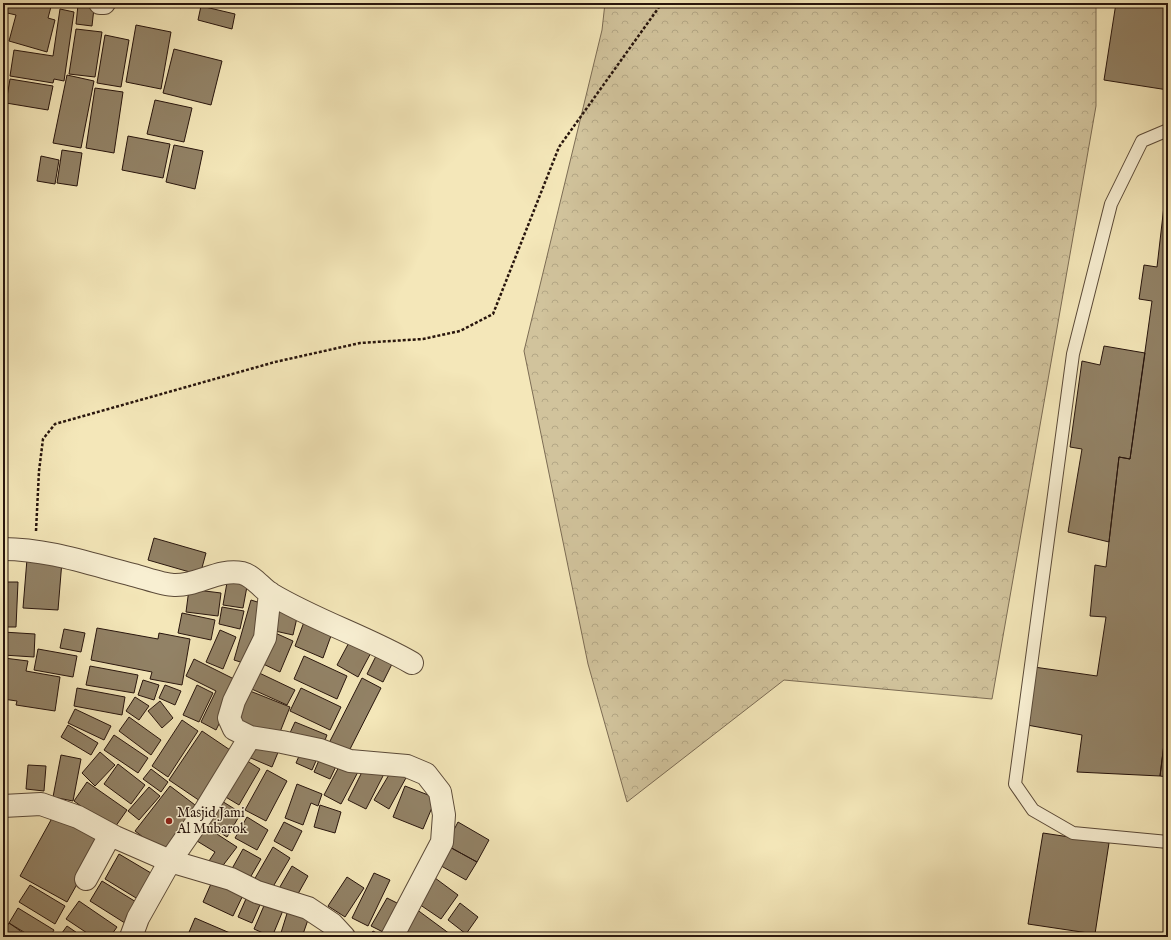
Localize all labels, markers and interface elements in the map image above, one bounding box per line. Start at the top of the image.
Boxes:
place label: Masjid Jami Al Mubarok [176,804,248,838]
marker: Masjid Jami Al Mubarok [164,816,174,826]

